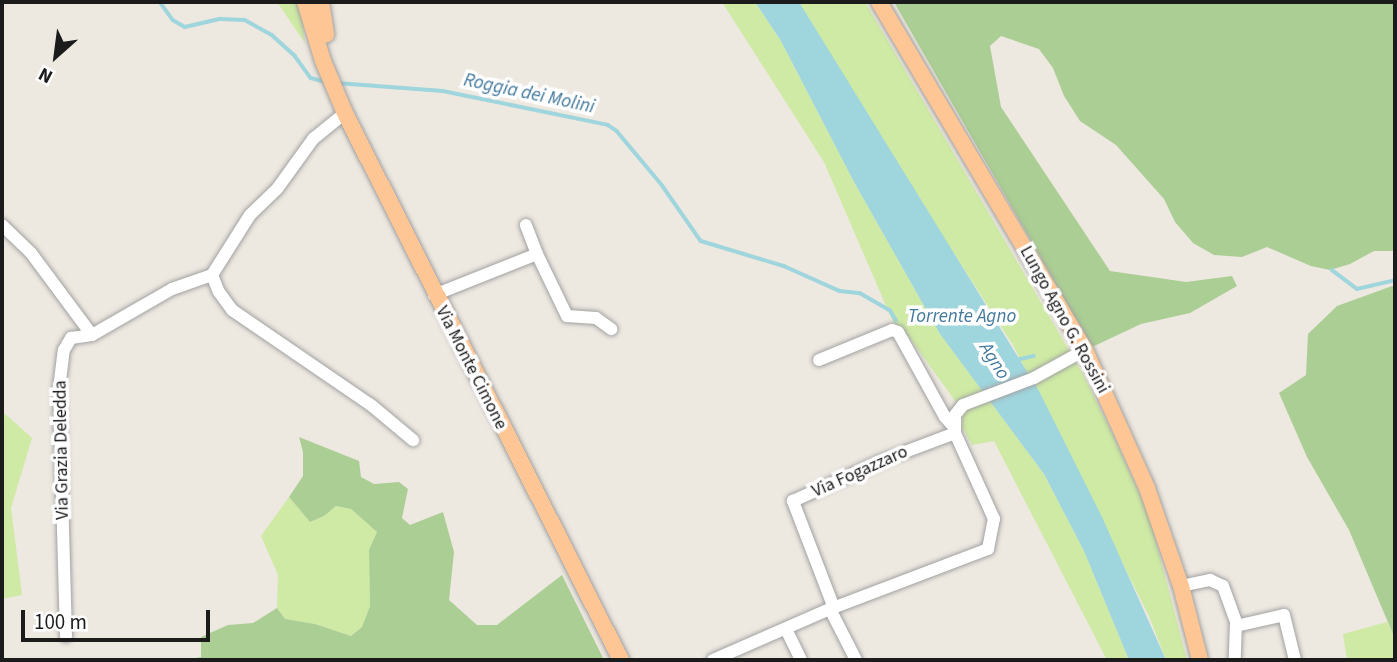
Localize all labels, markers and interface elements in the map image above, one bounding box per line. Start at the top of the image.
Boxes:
north arrow [21,21,91,91]
text: N [34,60,58,90]
water label: Roggia dei Molini [461,69,597,119]
street label: Lungo Agno G. Rossini [1015,243,1113,397]
street label: Via Monte Cimone [431,303,511,433]
water label: Torrente Agno [908,306,1016,328]
water label: Agno [974,338,1014,384]
street label: Via Grazia Deledda [50,380,74,520]
street label: Via Fogazzaro [809,441,911,503]
scale bar [24,596,214,640]
text: 100 m [34,607,87,637]

